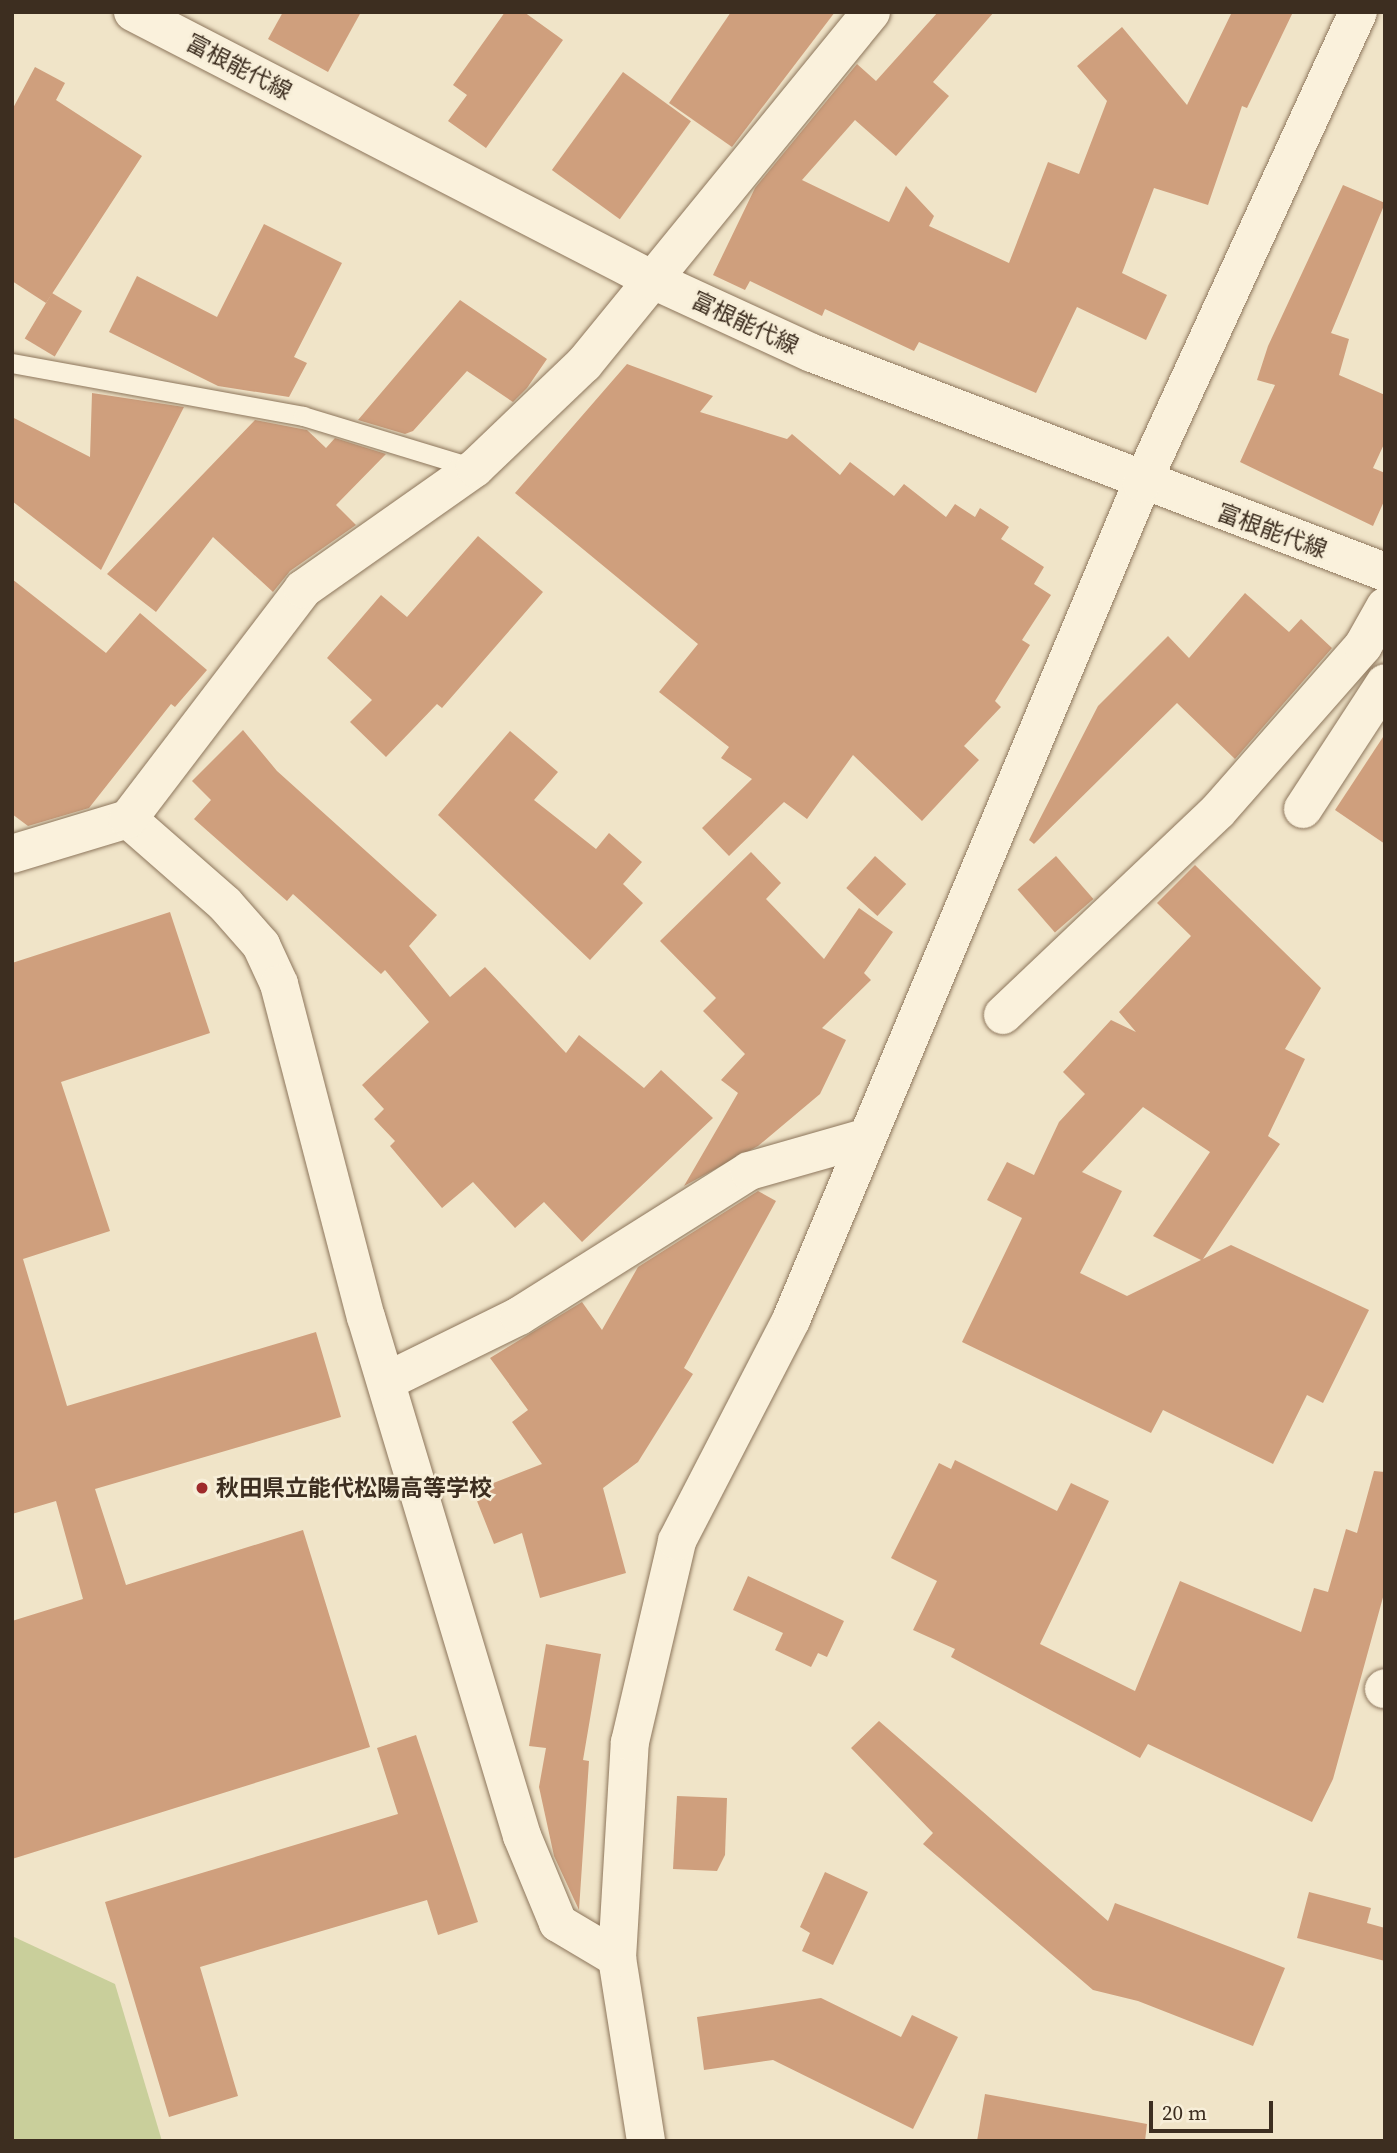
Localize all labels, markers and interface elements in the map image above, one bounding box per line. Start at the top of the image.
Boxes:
street label: 富根能代線 [182,29,296,105]
street label: 富根能代線 [687,286,803,360]
street label: 富根能代線 [1213,498,1331,564]
place label: 秋田県立能代松陽高等学校 [216,1474,492,1502]
marker: 秋田県立能代松陽高等学校 [194,1480,210,1496]
scale bar [1152,2086,1276,2130]
text: 20 m [1162,2098,1207,2127]

